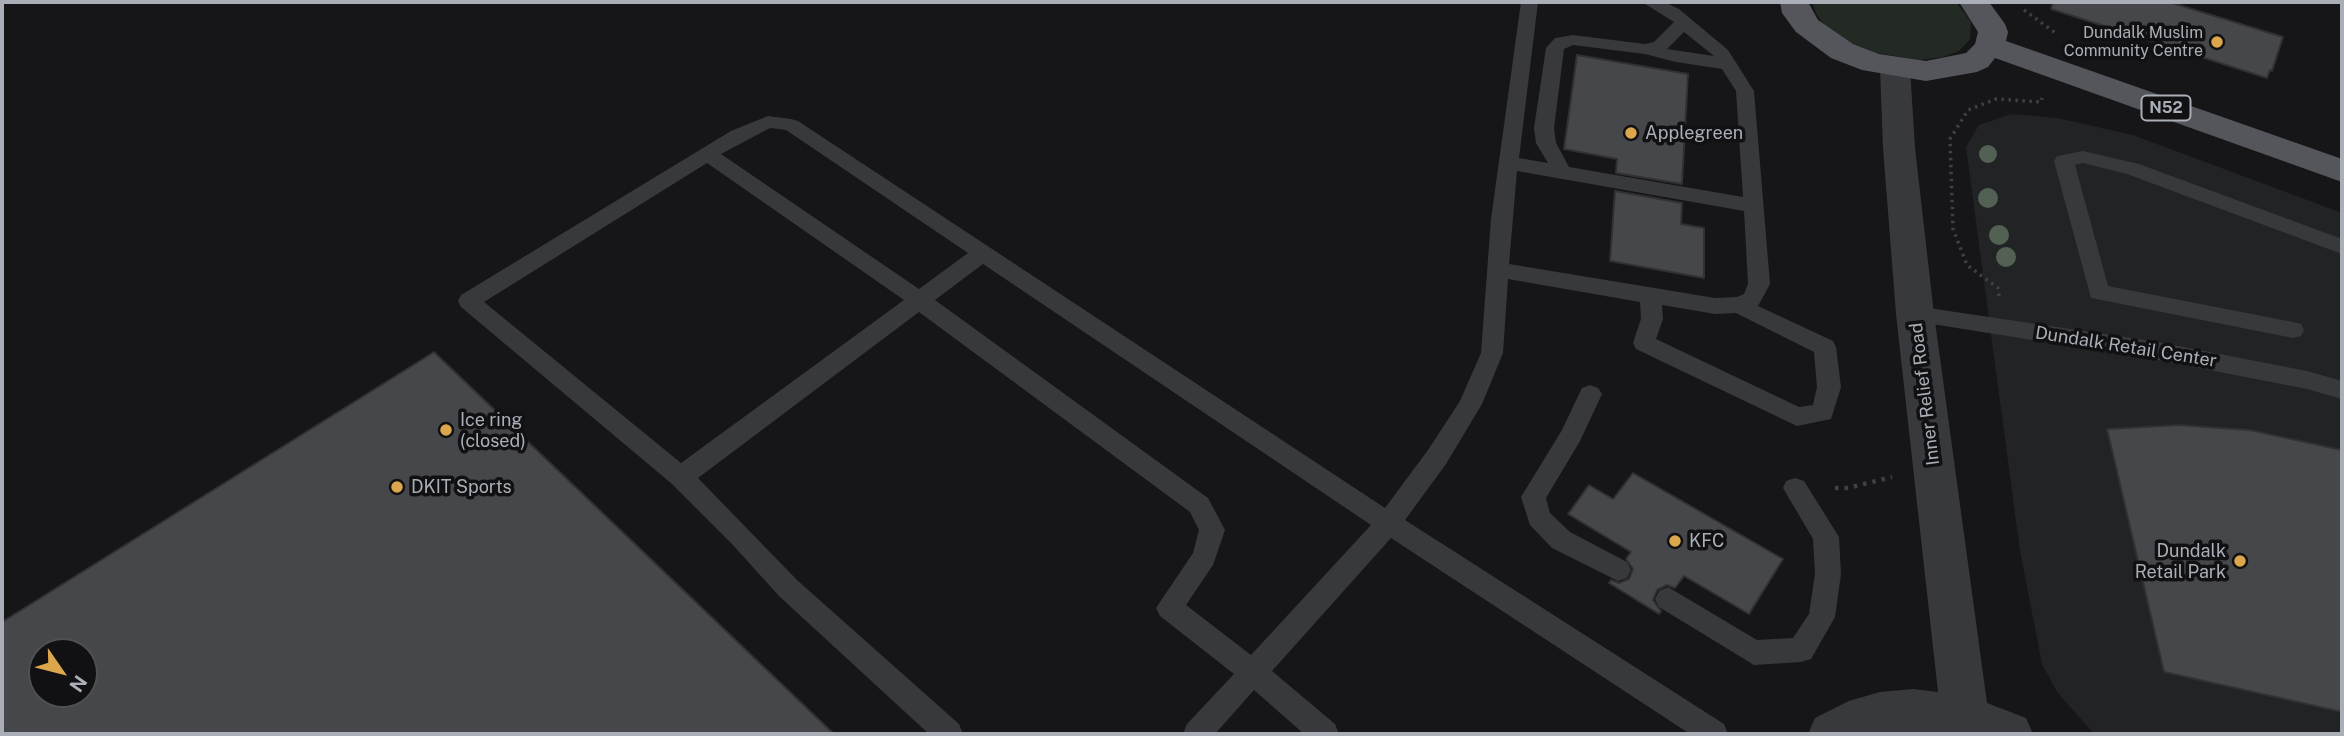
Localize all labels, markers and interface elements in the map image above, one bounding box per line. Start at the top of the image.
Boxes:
place label: Dundalk Muslim Community Centre [2064,23,2203,61]
marker: Dundalk Muslim Community Centre [2209,34,2225,50]
road number: N52 [2142,96,2190,120]
place label: Applegreen [1645,122,1743,144]
marker: Applegreen [1623,125,1639,141]
street label: Inner Relief Road [1906,322,1944,466]
street label: Dundalk Retail Center [2034,322,2218,372]
place label: Ice ring (closed) [460,409,526,452]
marker: Ice ring (closed) [438,422,454,438]
place label: DKIT Sports [411,476,512,498]
marker: DKIT Sports [389,479,405,495]
place label: KFC [1689,530,1724,552]
marker: KFC [1667,533,1683,549]
place label: Dundalk Retail Park [2135,540,2226,582]
marker: Dundalk Retail Park [2232,553,2248,569]
north arrow [28,638,98,708]
text: N [65,671,92,696]

